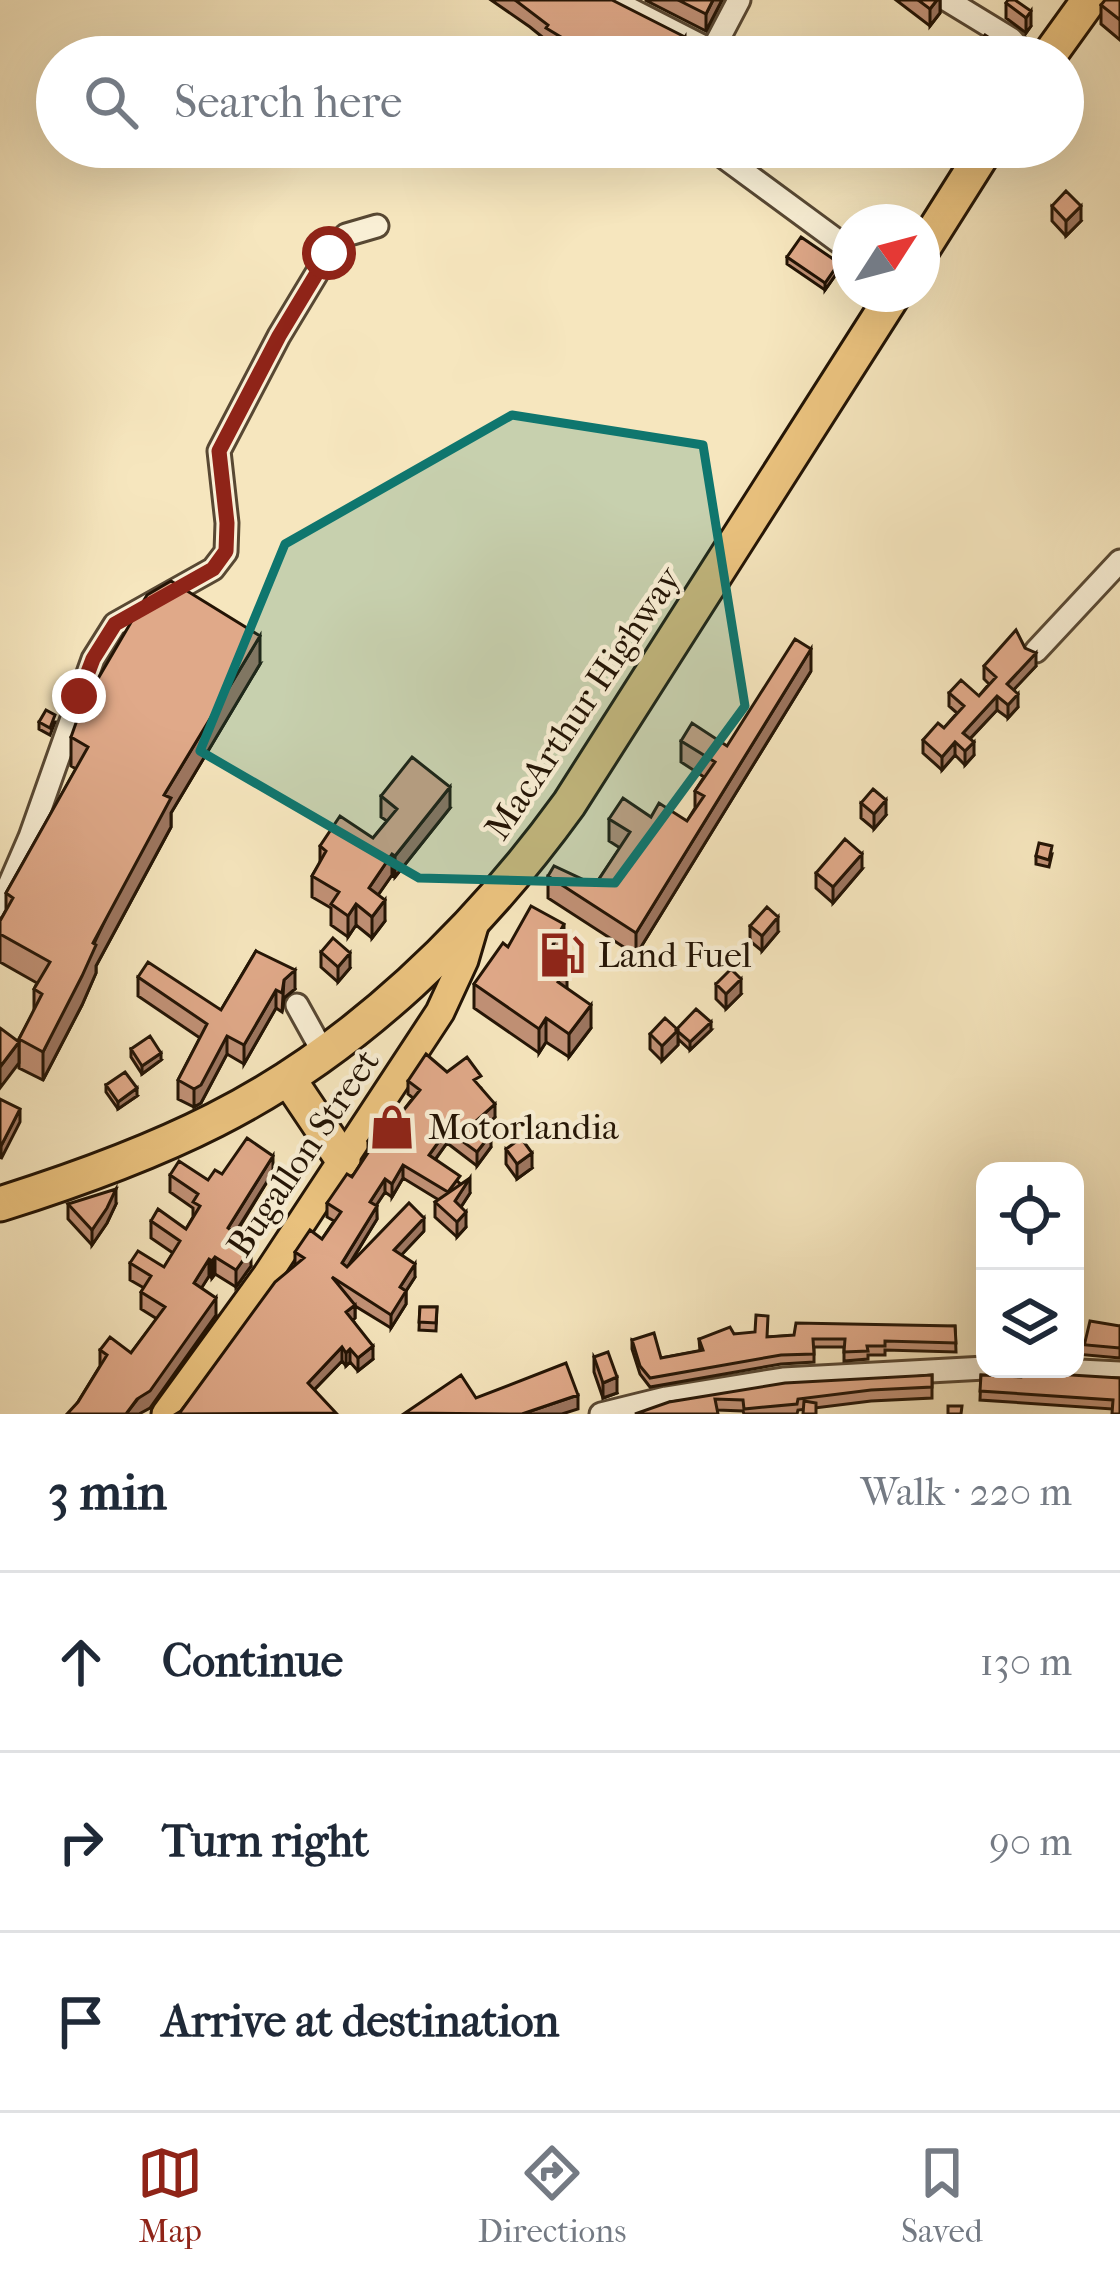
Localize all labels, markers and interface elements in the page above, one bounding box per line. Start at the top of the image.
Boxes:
search box [36,36,1084,168]
icon: search [78,69,144,135]
text: Search here [174,76,402,129]
north arrow [832,204,940,312]
route start [302,226,356,280]
street label: MacArthur Highway [476,557,691,847]
route end [52,669,106,723]
fuel station icon: Land Fuel [537,930,587,980]
place label: Land Fuel [598,934,752,976]
street label: Bugallon Street [218,1041,388,1265]
shop icon: Motorlandia [367,1102,417,1152]
place label: Motorlandia [428,1106,619,1148]
map controls [976,1162,1084,1378]
button: locate [976,1162,1084,1270]
button: layers [976,1270,1084,1378]
text: 3 min [48,1462,167,1522]
text: Walk · 220 m [860,1469,1072,1515]
icon: ahead [48,1629,114,1695]
text: Continue [162,1635,343,1688]
text: 130 m [980,1639,1072,1685]
icon: right [48,1809,114,1875]
text: Turn right [162,1815,369,1868]
text: 90 m [989,1819,1072,1865]
icon: arrive [48,1989,114,2055]
text: Arrive at destination [162,1995,559,2048]
tab: Map [137,2140,203,2251]
tab: Directions [478,2140,626,2251]
tab: Saved [901,2140,983,2251]

